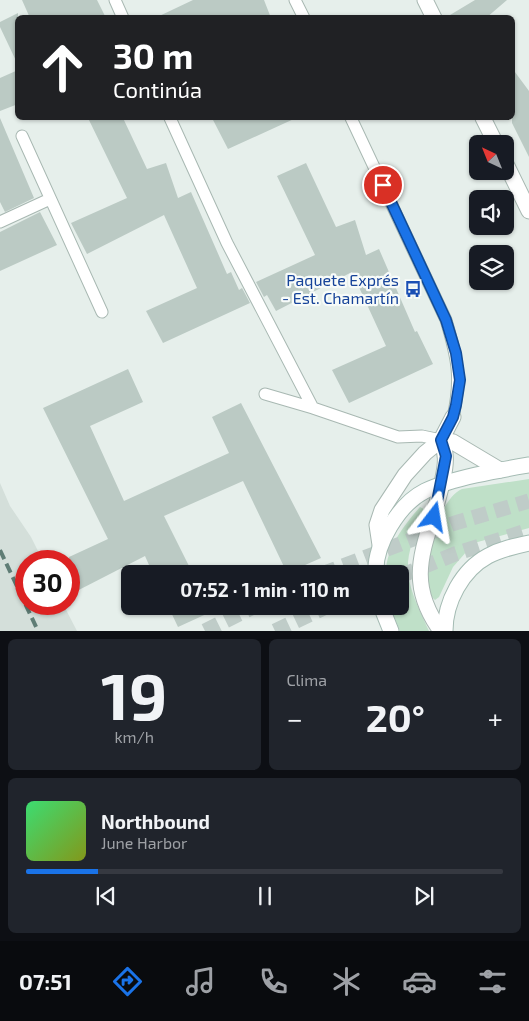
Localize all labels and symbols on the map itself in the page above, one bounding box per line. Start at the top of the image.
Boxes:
north arrow [469,135,514,180]
pin [362,164,404,206]
place label: Paquete Exprés - Est. Chamartín [282,270,399,307]
bus stop icon: Paquete Exprés - Est. Chamartín [403,279,423,299]
position arrow [407,490,459,542]
speed limit sign: 30 [15,550,80,615]

